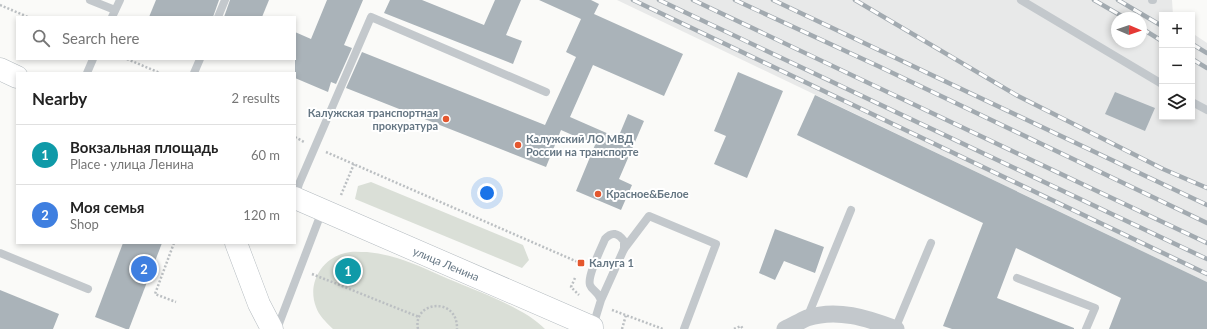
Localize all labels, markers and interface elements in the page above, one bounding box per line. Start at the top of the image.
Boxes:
north arrow [1111,12,1147,48]
map controls [1159,12,1195,120]
button: + [1159,12,1195,48]
search box [16,16,296,60]
icon: search [30,27,52,49]
text: Search here [62,29,139,47]
button: − [1159,48,1195,84]
button: layers [1159,84,1195,120]
text: Nearby [32,88,87,109]
text: 2 results [232,90,280,106]
place label: Калужская транспортная прокуратура [308,106,438,132]
marker: Калужская транспортная прокуратура [441,114,451,124]
place label: Калужский ЛО МВД России на транспорте [526,132,639,158]
text: Вокзальная площадь [70,138,218,156]
marker: Калужский ЛО МВД России на транспорте [513,140,523,150]
text: 1 [41,147,49,163]
text: 60 m [251,147,280,163]
text: Place · улица Ленина [70,156,194,172]
your location [477,183,497,203]
place label: Красное&Белое [606,187,689,200]
marker: Красное&Белое [593,189,603,199]
text: Моя семья [70,198,144,216]
text: 2 [41,207,49,223]
text: 120 m [243,207,280,223]
text: Shop [70,216,99,232]
street label: улица Ленина [411,244,481,283]
pin: 2 [131,254,157,284]
pin: 1 [335,256,361,286]
place label: Калуга 1 [589,256,634,269]
marker: Калуга 1 [576,258,586,268]

